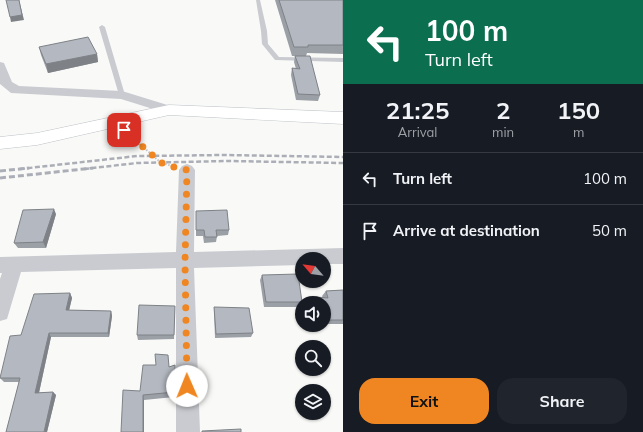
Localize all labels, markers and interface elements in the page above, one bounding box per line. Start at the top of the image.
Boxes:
text: 100 m [425,13,508,48]
icon: left [359,16,411,68]
text: Turn left [425,48,493,71]
text: 21:25 [386,95,449,125]
text: 2 [496,95,510,125]
text: 150 [557,95,600,125]
pin [107,113,141,147]
icon: arrive [113,119,135,141]
text: Arrival [398,124,437,140]
text: min [492,124,514,140]
text: m [573,124,584,140]
icon: left [359,168,381,190]
text: Turn left [393,169,452,188]
text: 100 m [583,169,627,188]
icon: arrive [359,220,381,242]
text: Arrive at destination [393,221,540,240]
text: 50 m [592,221,627,240]
north arrow [295,252,331,288]
map controls [295,252,331,420]
button: sound [295,296,331,332]
button: search [295,340,331,376]
position arrow [166,365,208,407]
button: Exit [359,378,489,424]
button: Share [497,378,627,424]
button: layers [295,384,331,420]

